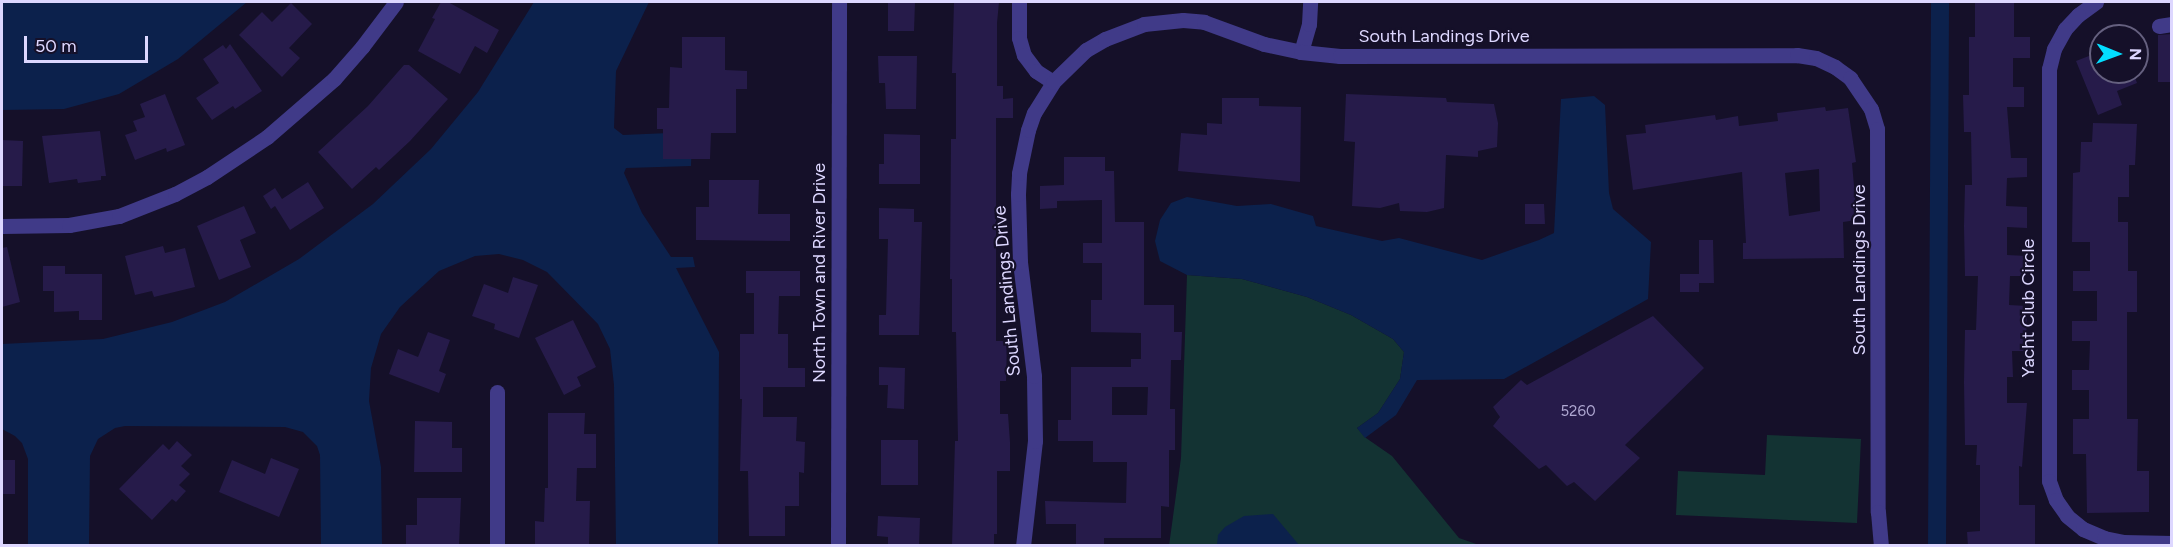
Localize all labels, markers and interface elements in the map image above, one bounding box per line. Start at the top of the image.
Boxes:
scale bar [27,24,152,62]
north arrow [2089,24,2149,84]
street label: South Landings Drive [1358,25,1530,47]
text: 50 m [35,35,77,57]
text: N [2126,48,2145,61]
street label: North Town and River Drive [808,163,830,383]
street label: South Landings Drive [1848,184,1870,356]
street label: South Landings Drive [989,205,1025,377]
street label: Yacht Club Circle [2017,239,2039,377]
house number: 5260 [1560,403,1596,421]

